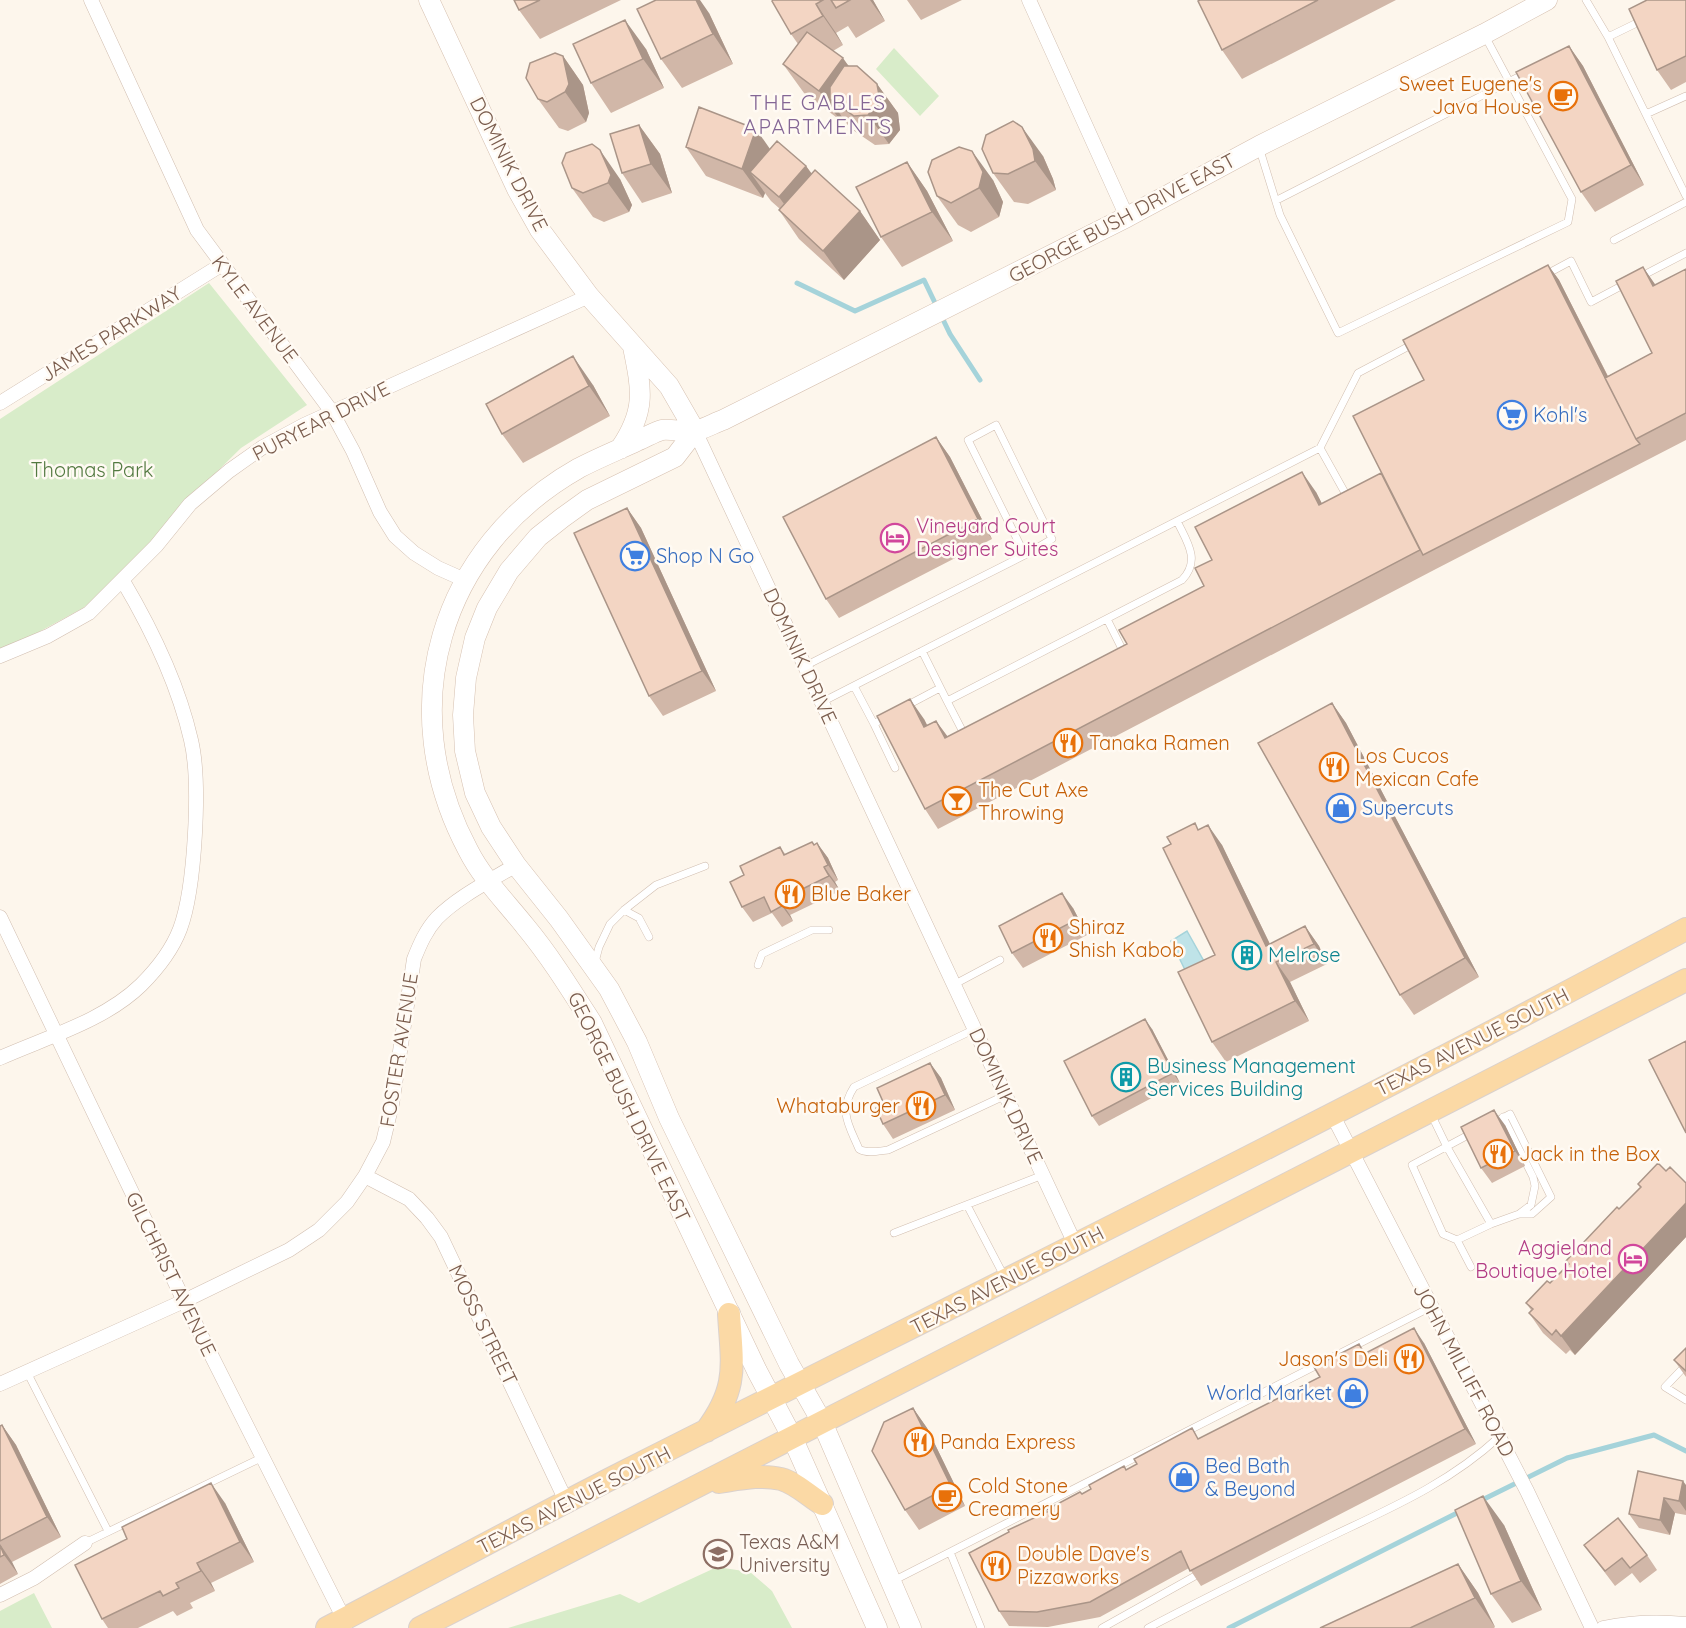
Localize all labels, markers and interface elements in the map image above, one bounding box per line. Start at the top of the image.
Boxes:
place label: Sweet Eugene's Java House [1399,71,1542,119]
cafe icon: Sweet Eugene's Java House [1547,80,1579,112]
district label: THE GABLES APARTMENTS [743,89,893,139]
street label: DOMINIK DRIVE [465,93,554,235]
street label: GEORGE BUSH DRIVE EAST [1004,147,1239,288]
street label: KYLE AVENUE [207,250,304,368]
street label: JAMES PARKWAY [36,280,186,387]
street label: PURYEAR DRIVE [248,375,394,466]
supermarket icon: Kohl's [1496,399,1528,431]
place label: Kohl's [1533,402,1587,427]
park label: Thomas Park [30,457,154,482]
place label: Vineyard Court Designer Suites [916,513,1058,561]
hotel icon: Vineyard Court Designer Suites [879,522,911,554]
supermarket icon: Shop N Go [619,540,651,572]
place label: Shop N Go [656,543,754,568]
street label: DOMINIK DRIVE [758,584,843,728]
restaurant icon: Tanaka Ramen [1052,727,1084,759]
place label: Tanaka Ramen [1089,730,1230,755]
place label: Los Cucos Mexican Cafe [1355,743,1479,791]
restaurant icon: Los Cucos Mexican Cafe [1318,751,1350,783]
place label: The Cut Axe Throwing [978,777,1089,825]
bar icon: The Cut Axe Throwing [941,785,973,817]
shop icon: Supercuts [1325,792,1357,824]
place label: Supercuts [1362,795,1454,820]
restaurant icon: Blue Baker [774,878,806,910]
place label: Blue Baker [811,881,911,906]
place label: Shiraz Shish Kabob [1069,914,1184,962]
restaurant icon: Shiraz Shish Kabob [1032,922,1064,954]
building icon: Melrose [1231,939,1263,971]
place label: Melrose [1268,942,1340,967]
street label: FOSTER AVENUE [374,971,423,1129]
street label: TEXAS AVENUE SOUTH [1371,982,1573,1101]
street label: GEORGE BUSH DRIVE EAST [563,988,696,1226]
street label: DOMINIK DRIVE [964,1024,1049,1168]
place label: Business Management Services Building [1147,1053,1356,1101]
building icon: Business Management Services Building [1110,1061,1142,1093]
restaurant icon: Whataburger [905,1090,937,1122]
place label: Whataburger [776,1093,900,1118]
restaurant icon: Jack in the Box [1482,1138,1514,1170]
place label: Jack in the Box [1519,1141,1660,1166]
street label: GILCHRIST AVENUE [121,1187,222,1360]
street label: TEXAS AVENUE SOUTH [906,1220,1108,1339]
place label: Aggieland Boutique Hotel [1475,1235,1612,1283]
hotel icon: Aggieland Boutique Hotel [1617,1243,1649,1275]
street label: MOSS STREET [443,1260,523,1389]
street label: JOHN MILLIFF ROAD [1408,1279,1521,1461]
restaurant icon: Jason's Deli [1393,1343,1425,1375]
place label: Jason's Deli [1278,1346,1388,1371]
shop icon: World Market [1337,1377,1369,1409]
place label: World Market [1207,1380,1332,1405]
restaurant icon: Panda Express [903,1426,935,1458]
place label: Panda Express [940,1429,1076,1454]
street label: TEXAS AVENUE SOUTH [473,1440,675,1559]
place label: Bed Bath & Beyond [1205,1453,1295,1501]
shop icon: Bed Bath & Beyond [1168,1461,1200,1493]
place label: Cold Stone Creamery [968,1473,1068,1521]
cafe icon: Cold Stone Creamery [931,1481,963,1513]
place label: Texas A&M University [739,1529,840,1577]
school or university icon: Texas A&M University [702,1538,734,1570]
place label: Double Dave's Pizzaworks [1017,1541,1150,1589]
restaurant icon: Double Dave's Pizzaworks [980,1550,1012,1582]

